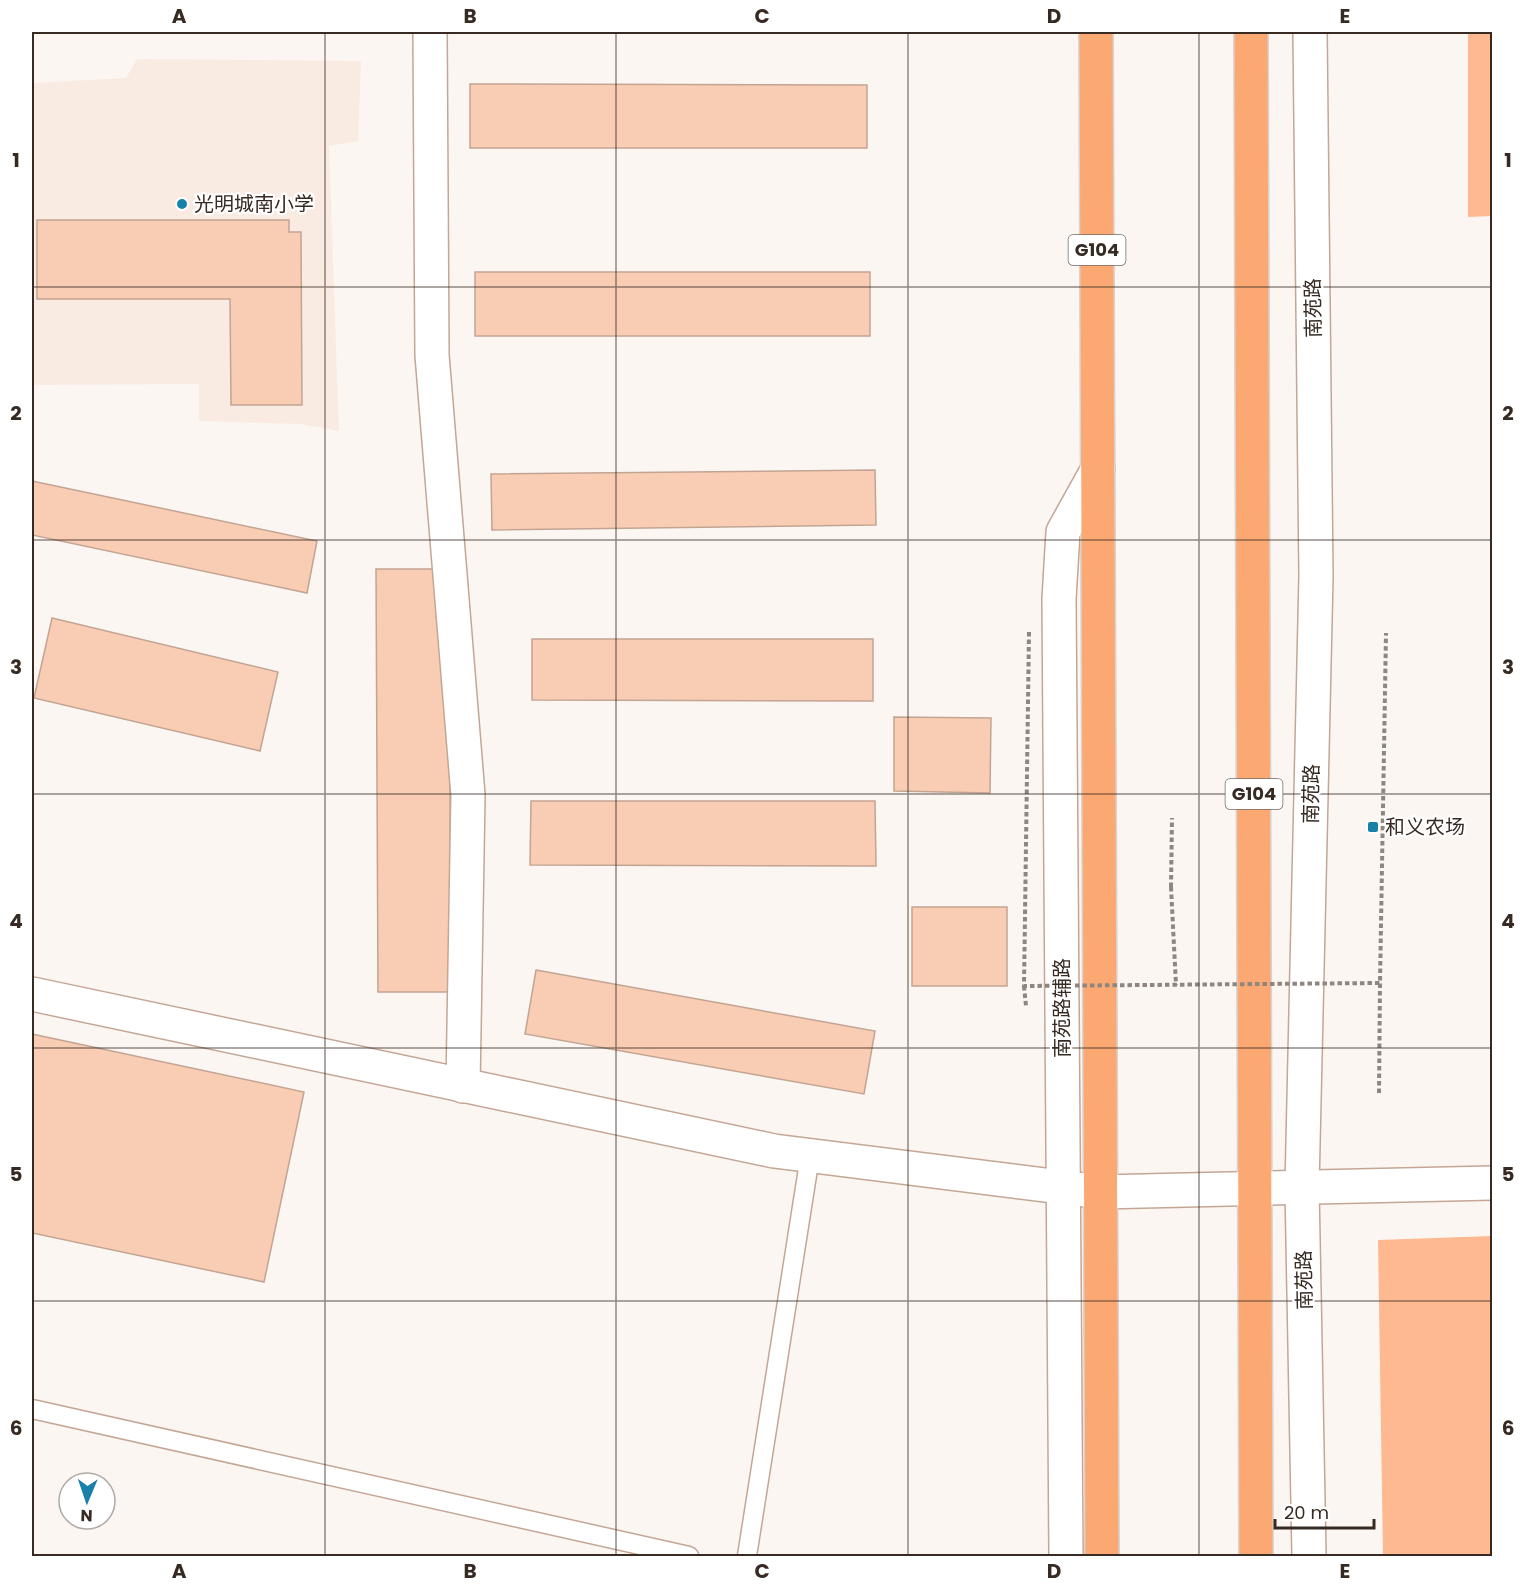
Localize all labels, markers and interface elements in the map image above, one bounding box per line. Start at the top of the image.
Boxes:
text: A [172,2,187,30]
text: B [463,2,477,30]
text: C [754,2,770,30]
text: D [1047,2,1061,30]
text: E [1340,2,1350,30]
text: 1 [12,146,20,174]
text: 1 [1504,146,1512,174]
place label: 光明城南小学 [194,190,314,218]
marker: 光明城南小学 [175,197,189,211]
road number: G104 [1068,235,1126,265]
street label: 南苑路 [1298,278,1328,338]
text: 2 [10,399,22,427]
text: 2 [1502,399,1514,427]
text: 3 [10,653,22,681]
text: 3 [1502,653,1514,681]
street label: 南苑路 [1296,764,1326,824]
road number: G104 [1226,779,1282,809]
place label: 和义农场 [1385,813,1465,841]
marker: 和义农场 [1366,820,1380,834]
text: 4 [9,907,23,935]
text: 4 [1501,907,1515,935]
street label: 南苑路辅路 [1048,958,1076,1058]
text: 5 [10,1160,23,1188]
text: 5 [1502,1160,1515,1188]
street label: 南苑路 [1289,1250,1319,1310]
text: 6 [10,1414,22,1442]
text: 6 [1502,1414,1514,1442]
north arrow [57,1471,117,1531]
scale bar [1275,1492,1374,1530]
text: 20 m [1284,1500,1329,1525]
text: N [80,1504,93,1527]
text: A [172,1557,187,1585]
text: B [463,1557,477,1585]
text: C [754,1557,770,1585]
text: D [1047,1557,1061,1585]
text: E [1340,1557,1350,1585]

